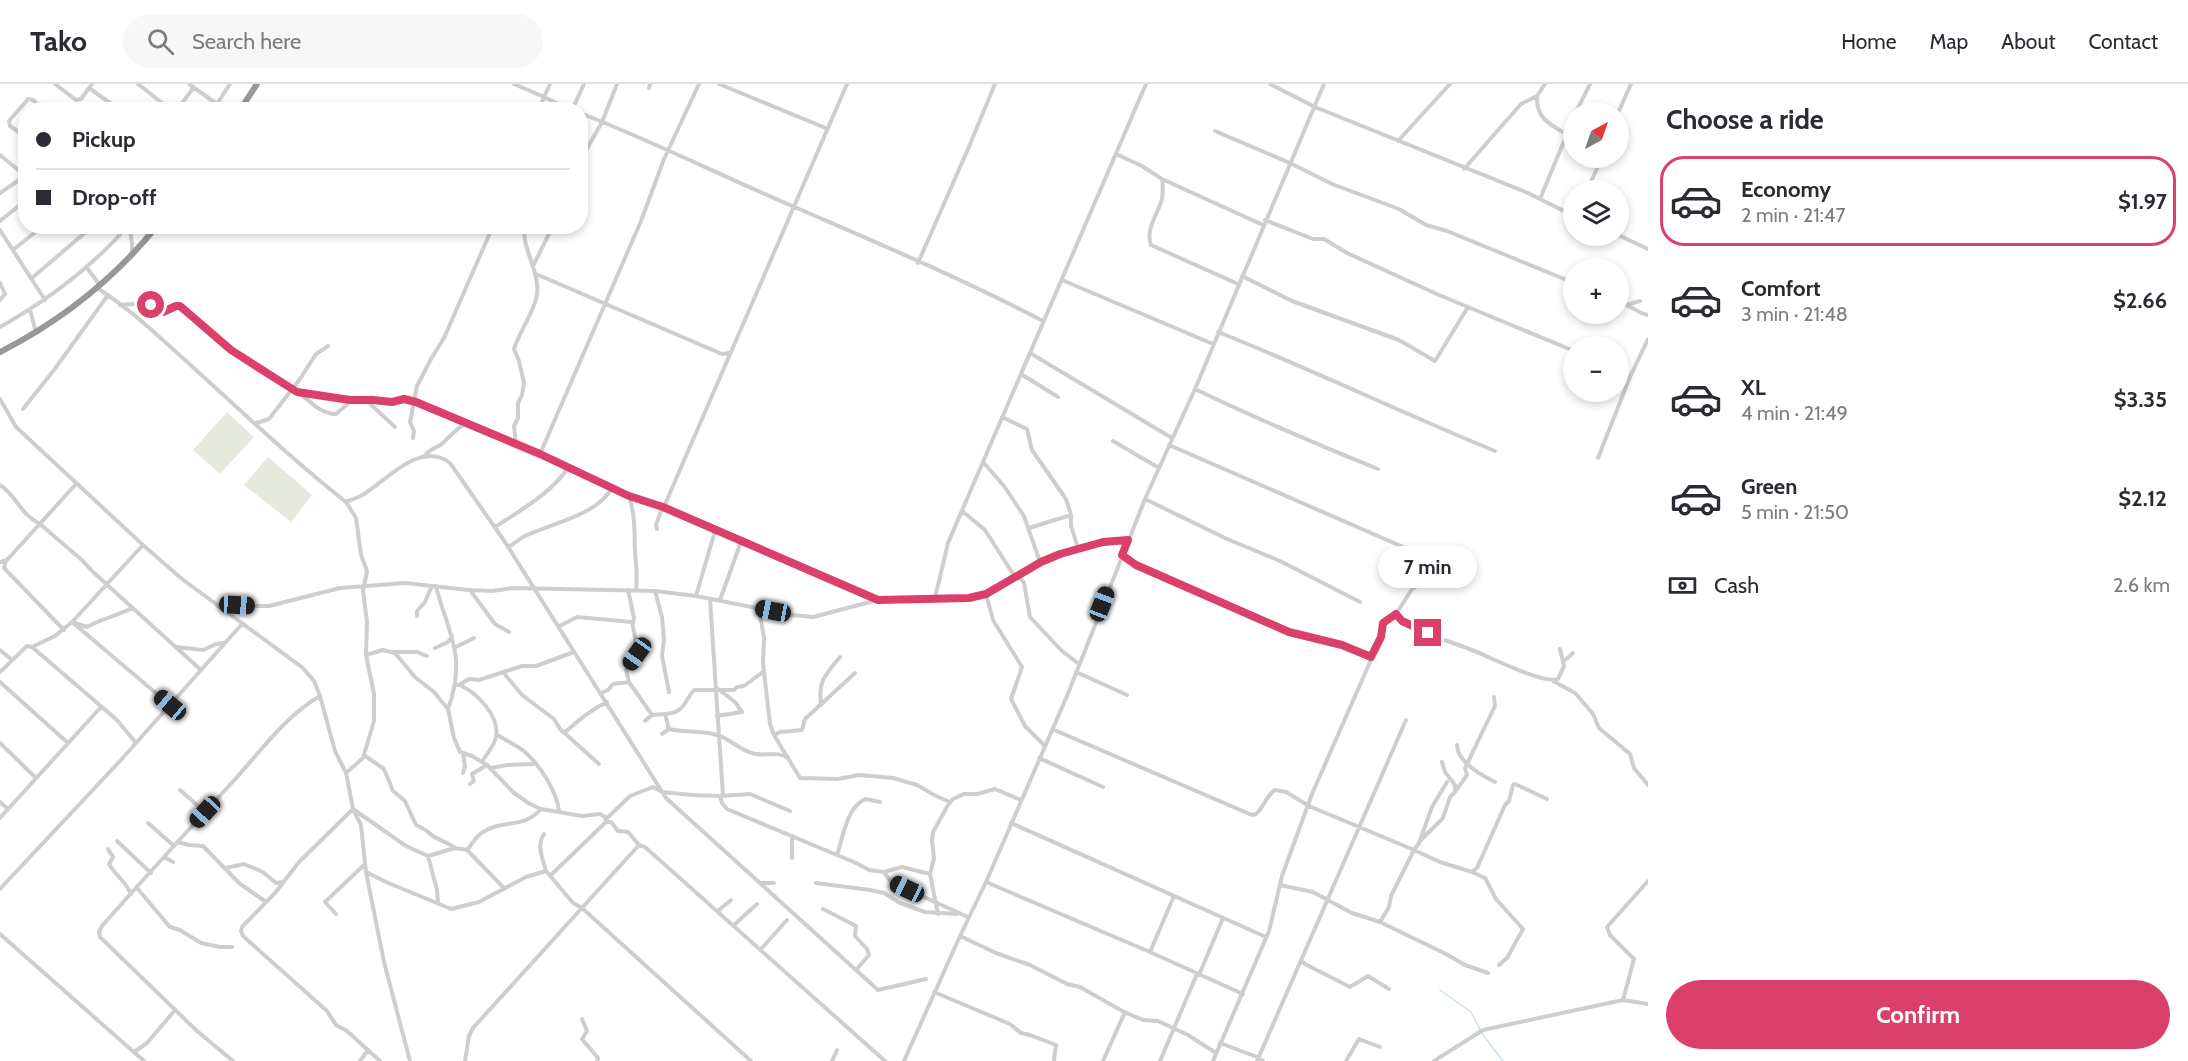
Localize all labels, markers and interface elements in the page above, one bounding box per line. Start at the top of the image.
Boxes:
search box [123,14,543,68]
text: Tako [30,24,87,58]
icon: search [144,25,177,58]
text: Search here [192,28,301,55]
text: Home [1841,29,1897,54]
text: Map [1930,29,1968,54]
text: About [2001,29,2055,54]
text: Contact [2088,29,2158,54]
north arrow [1563,102,1629,168]
map controls [1563,102,1629,402]
text: Choose a ride [1666,103,1824,136]
text: Pickup [72,126,136,153]
icon: car [1669,174,1723,228]
text: Economy [1741,176,1831,203]
button: layers [1563,180,1629,246]
text: Drop-off [72,184,156,211]
text: $1.97 [2118,188,2167,215]
text: 2 min · 21:47 [1741,203,1845,227]
button: + [1563,258,1629,324]
icon: car [1669,273,1723,327]
text: Comfort [1741,275,1820,302]
text: $2.66 [2113,287,2167,314]
route start [137,291,164,318]
text: 3 min · 21:48 [1741,302,1848,326]
button: − [1563,336,1629,402]
icon: car [1669,372,1723,426]
text: XL [1741,374,1766,401]
text: $3.35 [2114,386,2167,413]
text: 4 min · 21:49 [1741,401,1848,425]
icon: car [1669,471,1723,525]
text: Green [1741,473,1797,500]
text: $2.12 [2118,485,2167,512]
text: 5 min · 21:50 [1741,500,1849,524]
callout: 7 min [1378,546,1478,588]
text: 7 min [1404,555,1451,579]
icon: cash [1666,569,1699,602]
text: Cash [1714,572,1759,599]
text: 2.6 km [2113,573,2170,597]
car [1087,584,1117,624]
car [219,595,255,615]
car [754,599,792,623]
route end [1414,619,1441,646]
car [619,634,655,674]
car [150,687,190,723]
car [186,793,224,831]
car [887,873,927,905]
button: Confirm [1666,980,2170,1049]

